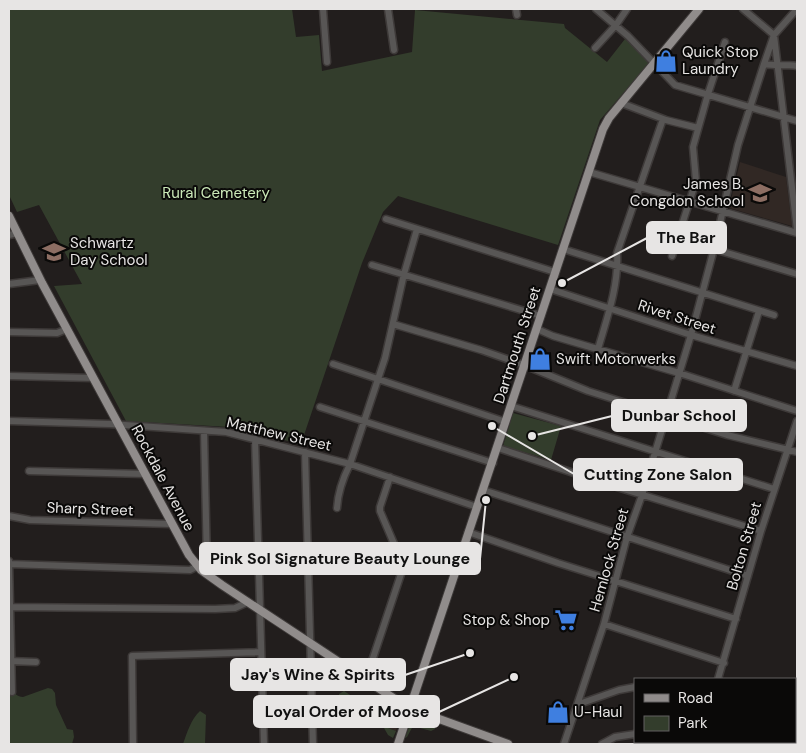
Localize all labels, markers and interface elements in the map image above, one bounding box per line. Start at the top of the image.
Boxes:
place label: Quick Stop Laundry [682,42,759,79]
shop icon: Quick Stop Laundry [653,48,679,74]
place label: James B. Congdon School [630,174,744,211]
school or university icon: James B. Congdon School [747,180,773,206]
park label: Rural Cemetery [162,183,270,203]
callout: The Bar [647,222,726,253]
text: The Bar [657,227,716,248]
place label: Schwartz Day School [70,233,148,270]
school or university icon: Schwartz Day School [41,239,67,265]
street label: Dartmouth Street [489,284,545,406]
street label: Rivet Street [636,295,719,339]
shop icon: Swift Motorwerks [527,346,553,372]
place label: Swift Motorwerks [556,349,676,369]
callout: Dunbar School [612,400,746,431]
text: Dunbar School [622,405,736,426]
street label: Matthew Street [225,412,334,456]
street label: Rockdale Avenue [127,421,199,535]
callout: Cutting Zone Salon [574,459,742,490]
text: Cutting Zone Salon [584,464,732,485]
street label: Sharp Street [46,497,134,521]
street label: Bolton Street [722,499,766,592]
street label: Hemlock Street [585,506,633,614]
callout: Pink Sol Signature Beauty Lounge [200,543,480,574]
text: Pink Sol Signature Beauty Lounge [210,548,470,569]
supermarket icon: Stop & Shop [553,607,579,633]
place label: Stop & Shop [463,610,550,630]
callout: Jay's Wine & Spirits [231,659,405,690]
text: Jay's Wine & Spirits [241,664,395,685]
legend [634,678,796,743]
text: Road [678,688,713,708]
callout: Loyal Order of Moose [254,696,439,727]
shop icon: U-Haul [545,699,571,725]
text: Loyal Order of Moose [265,701,429,722]
place label: U-Haul [574,702,622,722]
text: Park [678,713,708,733]

